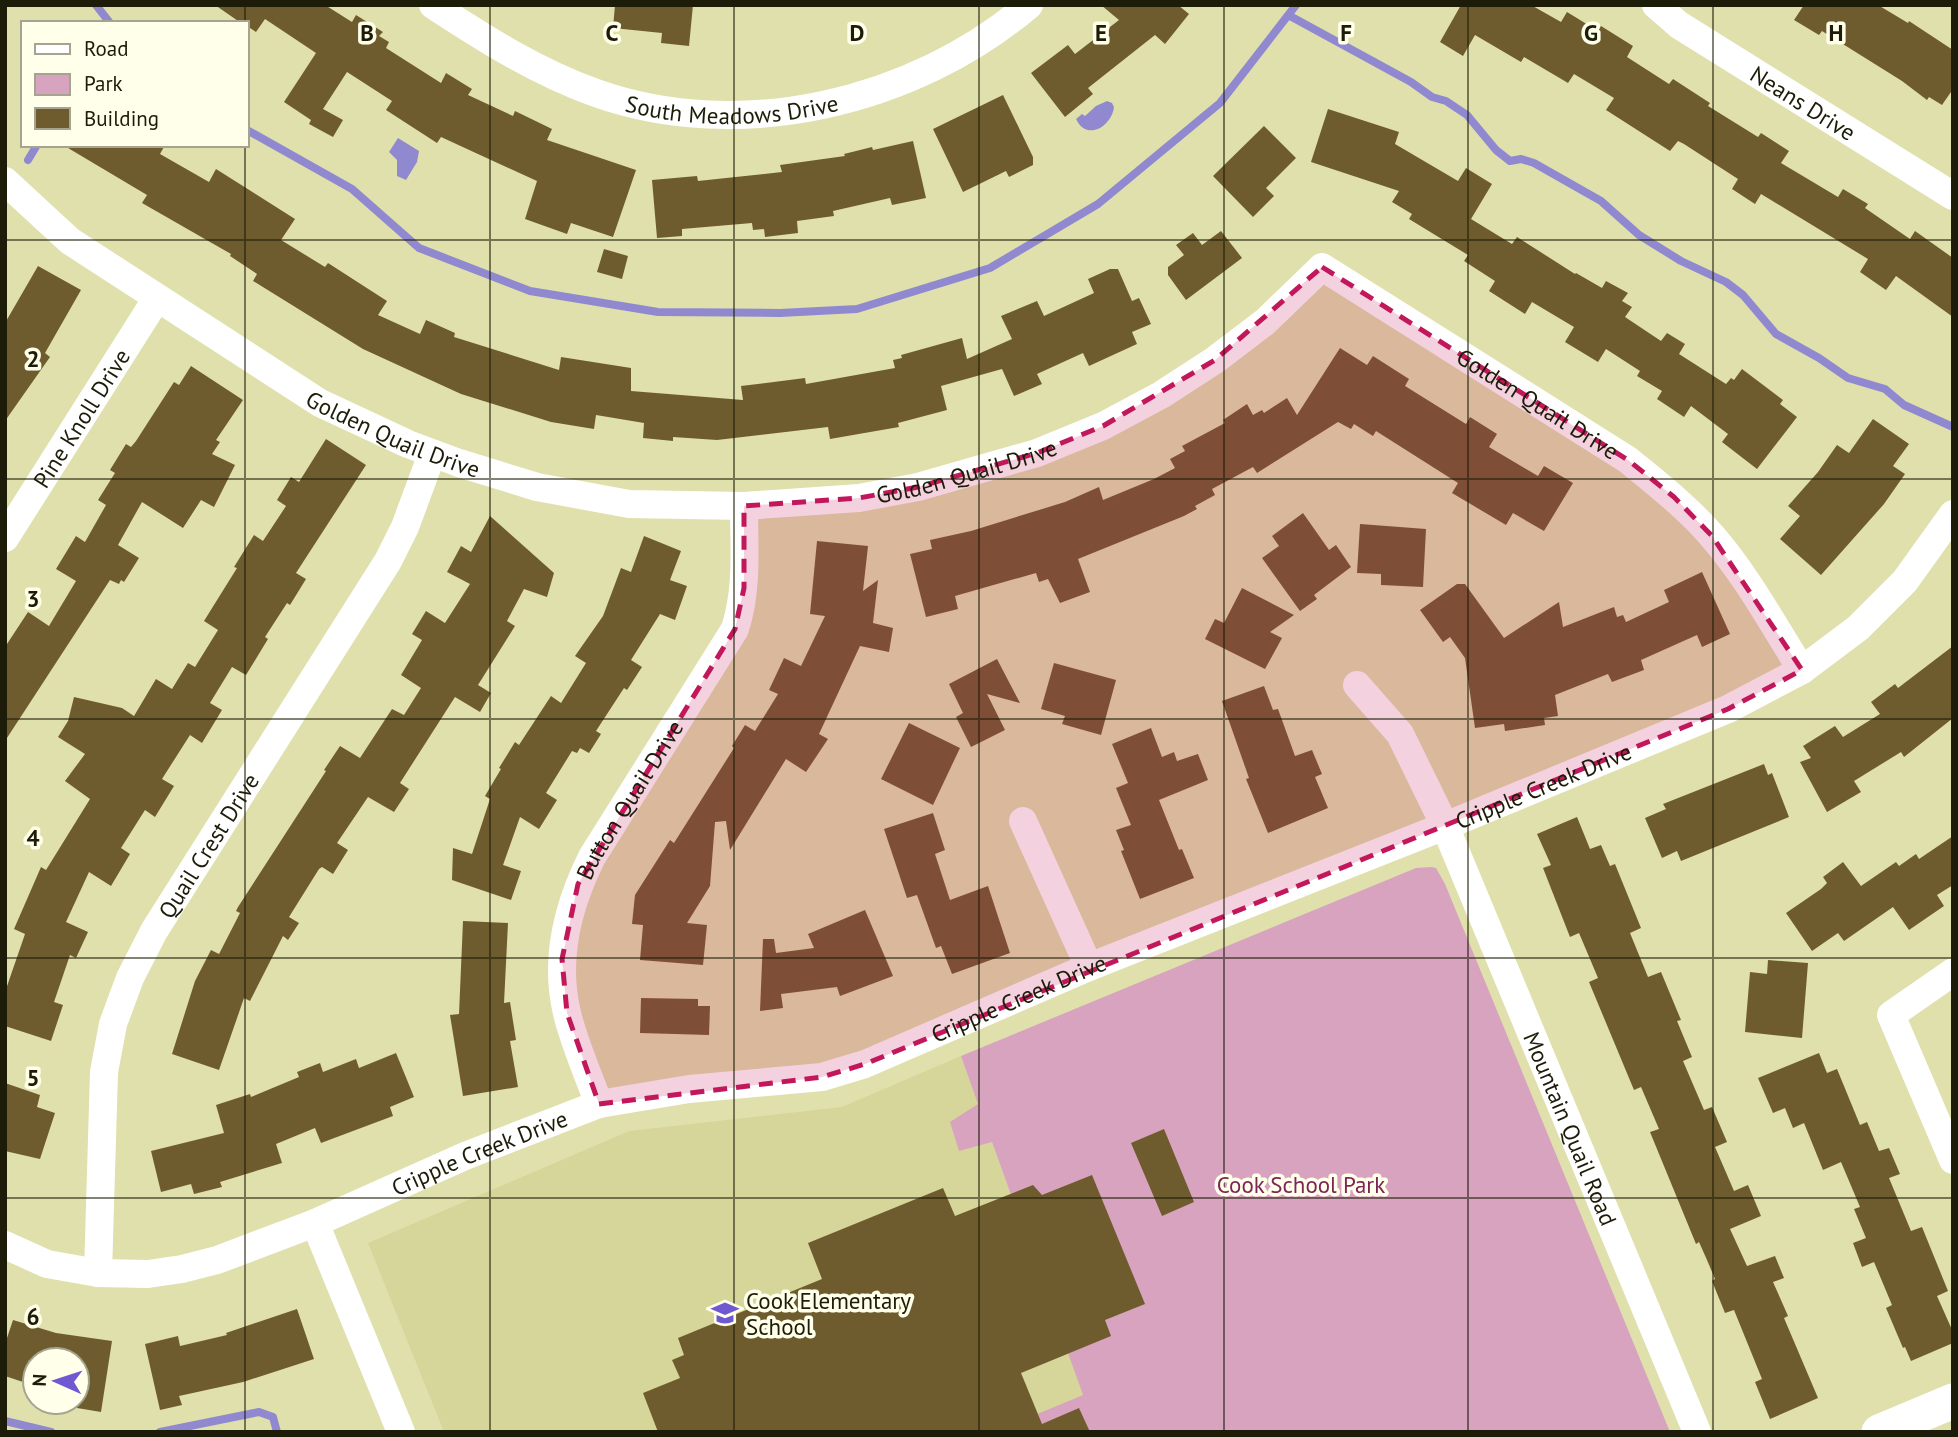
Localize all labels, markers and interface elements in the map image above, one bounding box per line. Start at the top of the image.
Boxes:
text: B [360,18,374,47]
text: C [606,18,619,47]
text: D [850,18,864,47]
text: E [1095,18,1107,47]
text: F [1340,18,1352,47]
text: G [1584,18,1598,47]
text: H [1829,18,1843,47]
legend [21,21,248,147]
text: Road [84,35,128,62]
street label: Neans Drive [1745,59,1861,146]
text: Park [84,70,123,97]
street label: South Meadows Drive [623,88,841,130]
text: Building [84,105,159,132]
street label: Golden Quail Drive [1452,341,1625,465]
street label: Pine Knoll Drive [26,343,136,493]
text: 2 [26,344,40,373]
street label: Golden Quail Drive [301,384,484,483]
street label: Golden Quail Drive [874,432,1061,509]
text: 3 [26,584,40,613]
street label: Button Quail Drive [569,714,689,884]
street label: Cripple Creek Drive [1451,736,1635,835]
street label: Quail Crest Drive [151,767,265,923]
text: 4 [26,823,40,852]
street label: Cripple Creek Drive [926,947,1110,1048]
street label: Mountain Quail Road [1518,1027,1624,1229]
text: 5 [26,1063,40,1092]
street label: Cripple Creek Drive [387,1103,571,1202]
park label: Cook School Park [1217,1170,1385,1199]
place label: Cook Elementary School [746,1286,911,1341]
school or university icon: Cook Elementary School [710,1298,740,1328]
text: 6 [26,1302,40,1331]
north arrow [21,1346,91,1416]
text: N [27,1373,51,1387]

